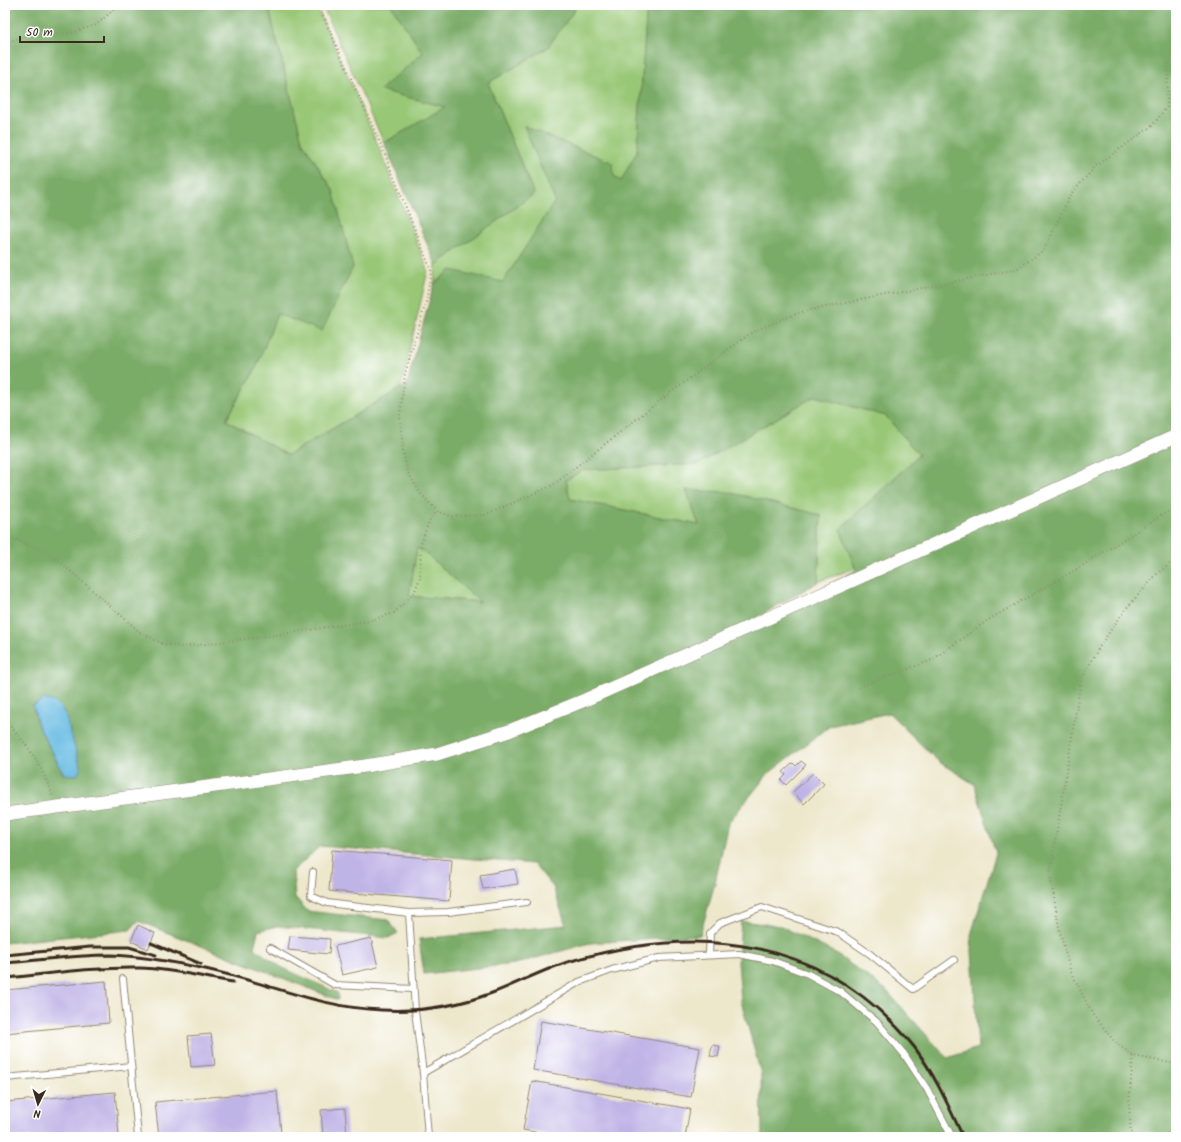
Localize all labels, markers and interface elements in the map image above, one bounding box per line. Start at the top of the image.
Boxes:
scale bar [20,18,104,44]
text: 50 m [26,23,53,42]
north arrow [18,1084,58,1124]
text: N [33,1104,41,1122]

